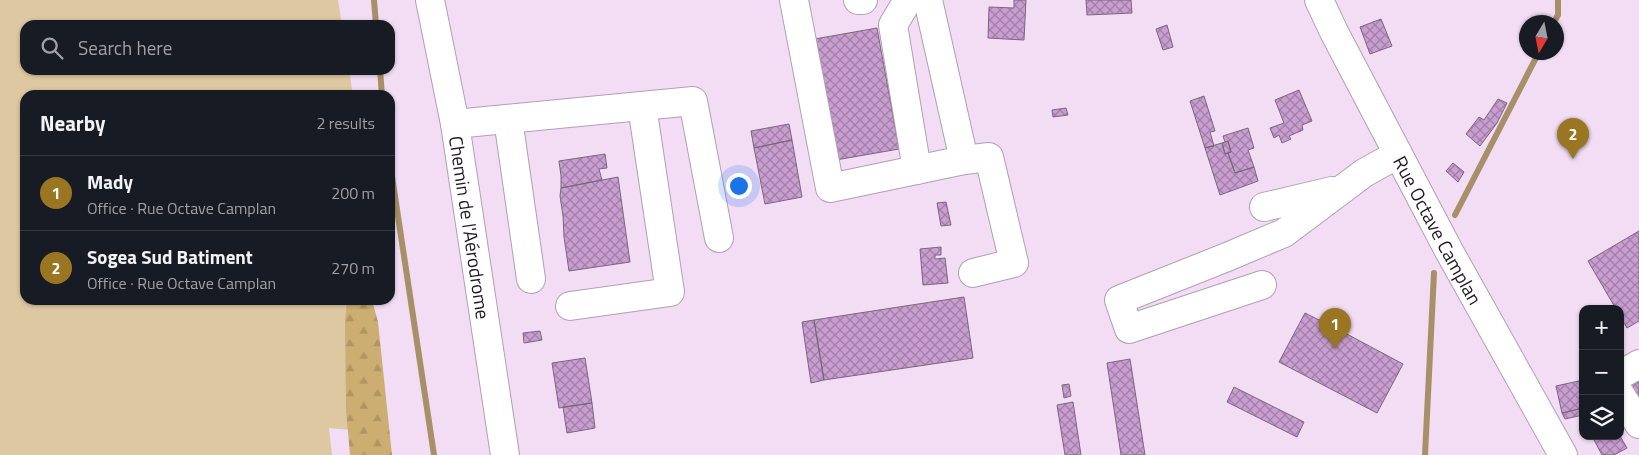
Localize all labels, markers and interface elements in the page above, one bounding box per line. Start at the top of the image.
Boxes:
north arrow [1519,15,1564,60]
search box [20,20,395,75]
text: Search here [78,33,172,62]
icon: search [38,34,66,62]
text: Nearby [40,107,105,139]
text: 2 results [316,111,375,135]
pin: 2 [1557,118,1589,159]
street label: Chemin de l'Aérodrome [442,134,499,321]
street label: Rue Octave Camplan [1387,150,1490,309]
text: Mady [87,167,133,196]
your location [726,173,752,199]
text: 1 [52,181,60,205]
text: 200 m [331,181,375,205]
text: Office · Rue Octave Camplan [87,196,276,220]
text: Sogea Sud Batiment [87,242,253,271]
text: 2 [52,256,60,280]
text: 270 m [331,256,375,280]
text: Office · Rue Octave Camplan [87,271,276,295]
map controls [1579,305,1624,440]
button: + [1579,305,1624,350]
pin: 1 [1319,308,1351,349]
button: − [1579,350,1624,395]
button: layers [1579,395,1624,440]

